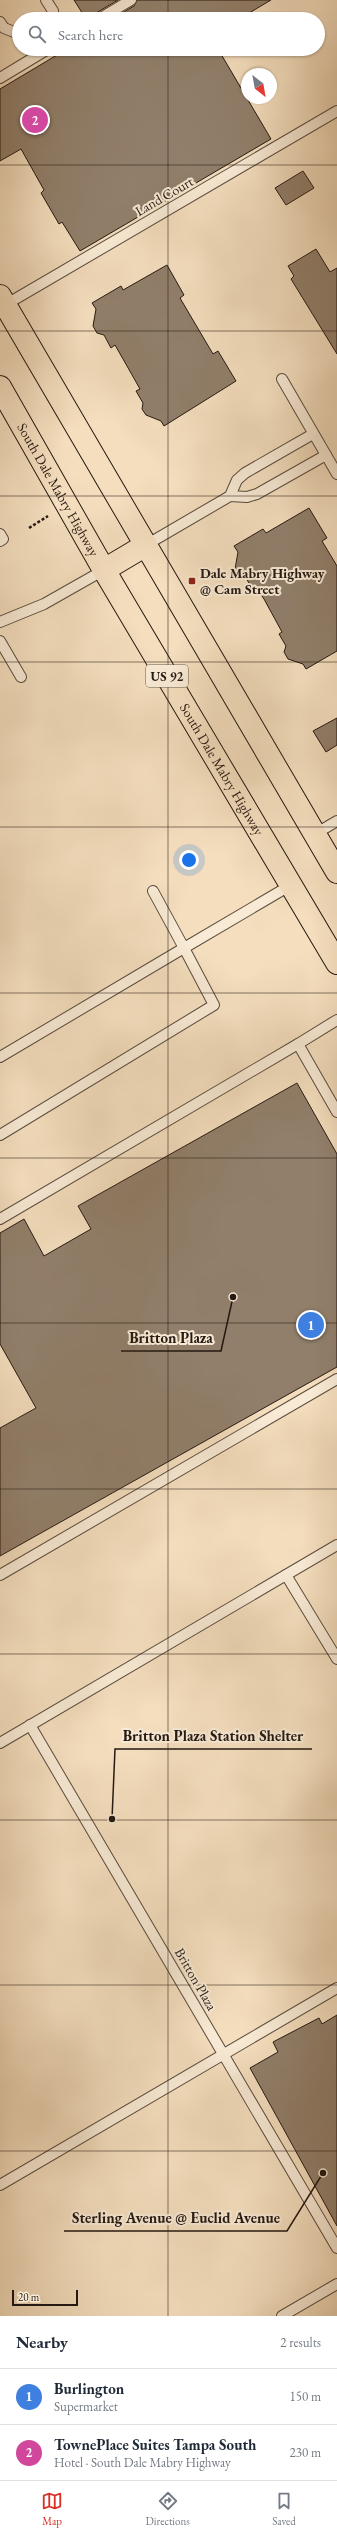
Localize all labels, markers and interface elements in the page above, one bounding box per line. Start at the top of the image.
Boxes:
search box [12,12,325,56]
icon: search [26,23,48,45]
text: Search here [58,25,123,44]
north arrow [241,68,277,104]
pin: 2 [22,105,48,135]
street label: Land Court [132,172,197,220]
street label: South Dale Mabry Highway [13,420,104,560]
place label: Dale Mabry Highway @ Cam Street [200,564,325,598]
marker: Dale Mabry Highway @ Cam Street [187,576,197,586]
road number: US 92 [146,665,188,687]
street label: South Dale Mabry Highway [176,700,269,839]
your location [179,850,199,870]
pin: 1 [298,1310,324,1340]
callout: Britton Plaza [121,1324,221,1351]
text: Britton Plaza [129,1328,213,1347]
callout: Britton Plaza Station Shelter [115,1722,312,1749]
text: Britton Plaza Station Shelter [123,1726,304,1745]
street label: Britton Plaza [171,1944,221,2014]
callout: Sterling Avenue @ Euclid Avenue [64,2204,287,2231]
text: Sterling Avenue @ Euclid Avenue [72,2208,280,2227]
scale bar [12,2288,78,2307]
text: 20 m [18,2290,39,2304]
text: Nearby [16,2331,68,2353]
text: 2 results [280,2334,321,2351]
text: Burlington [54,2379,124,2398]
text: 1 [26,2388,32,2405]
text: 150 m [290,2388,321,2405]
text: Supermarket [54,2398,118,2415]
text: TownePlace Suites Tampa South [54,2435,256,2454]
text: 2 [26,2444,32,2461]
text: 230 m [290,2444,321,2461]
text: Hotel · South Dale Mabry Highway [54,2454,231,2471]
tab: Map [41,2490,63,2528]
tab: Directions [146,2490,190,2528]
tab: Saved [272,2490,296,2528]

